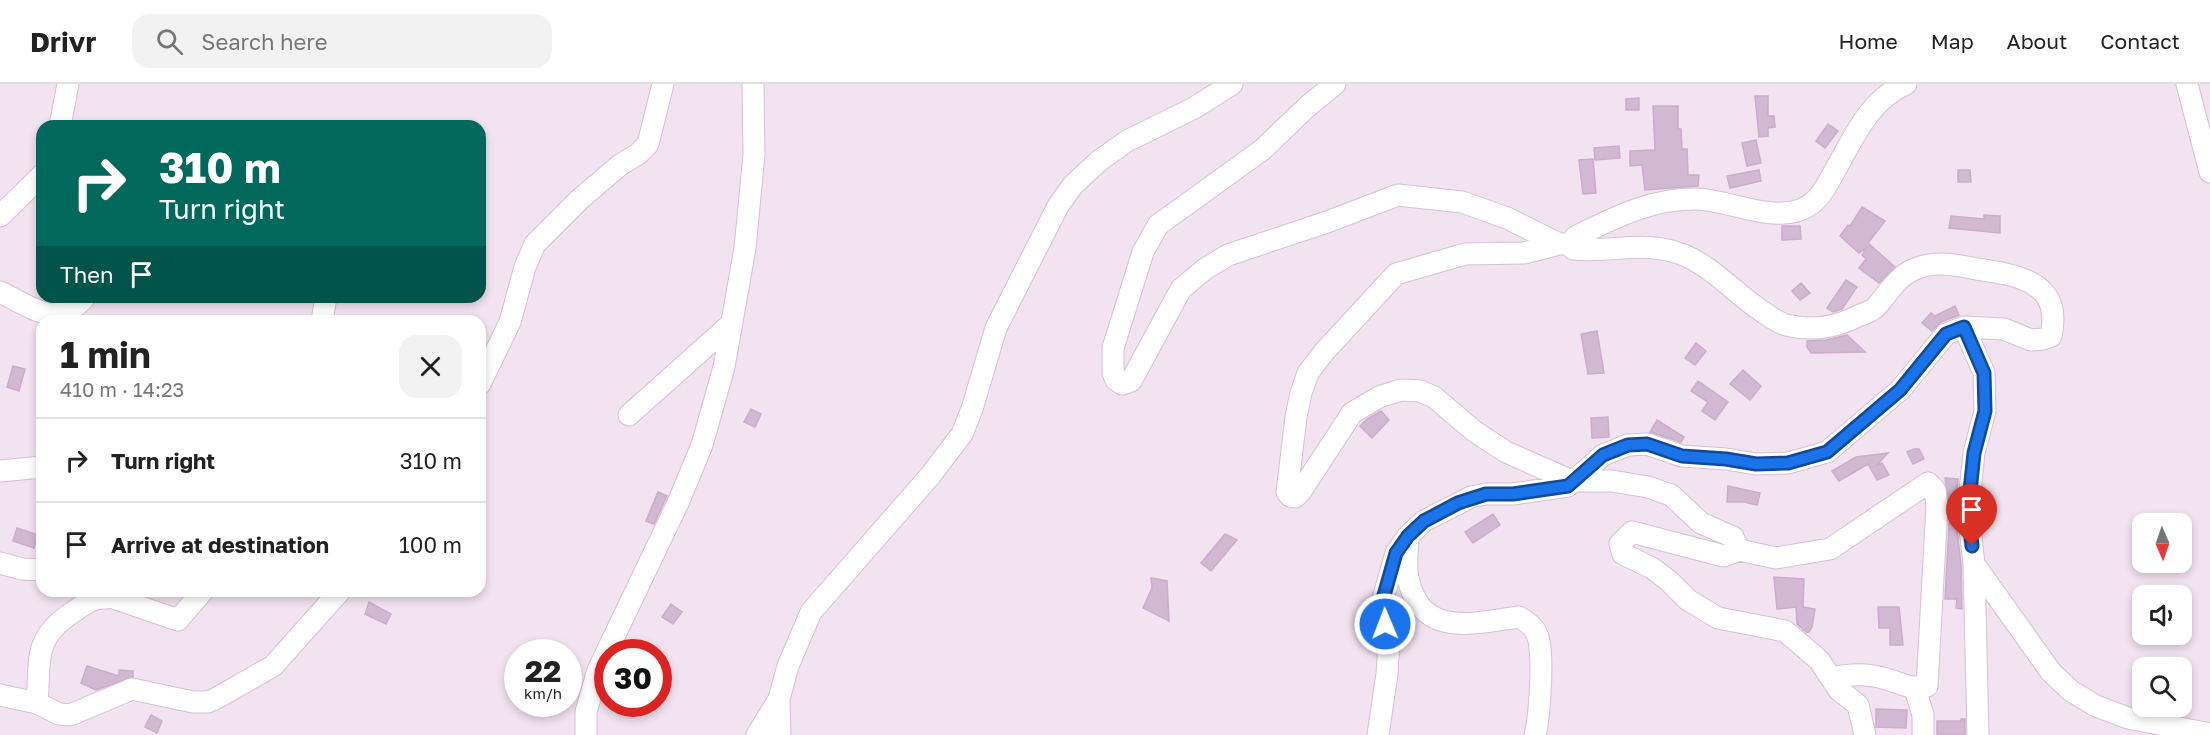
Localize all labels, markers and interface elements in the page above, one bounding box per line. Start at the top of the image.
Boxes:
search box [132,14,552,68]
text: Drivr [30,25,96,58]
icon: search [153,25,186,58]
text: Search here [201,28,327,55]
text: Home [1838,28,1898,54]
text: Map [1931,28,1974,54]
text: About [2007,28,2067,54]
text: Contact [2100,28,2180,54]
text: 310 m [159,142,281,192]
icon: right [60,144,138,222]
text: Turn right [159,193,285,225]
icon: arrive [125,258,158,291]
text: Then [60,261,113,288]
text: 1 min [60,333,151,376]
button: close [399,335,462,398]
text: 410 m · 14:23 [60,377,184,401]
icon: right [60,444,93,477]
text: Turn right [111,447,215,474]
text: 310 m [400,447,462,474]
pin [1946,484,1997,546]
icon: arrive [1955,493,1988,526]
north arrow [2132,513,2192,573]
map controls [2132,513,2192,717]
icon: arrive [60,528,93,561]
text: Arrive at destination [111,531,329,558]
text: 100 m [399,531,462,558]
button: sound [2132,585,2192,645]
position arrow [1353,592,1417,656]
speed limit sign: 30 [594,639,672,717]
text: 22 [525,653,561,689]
button: search [2132,657,2192,717]
text: km/h [524,684,562,702]

